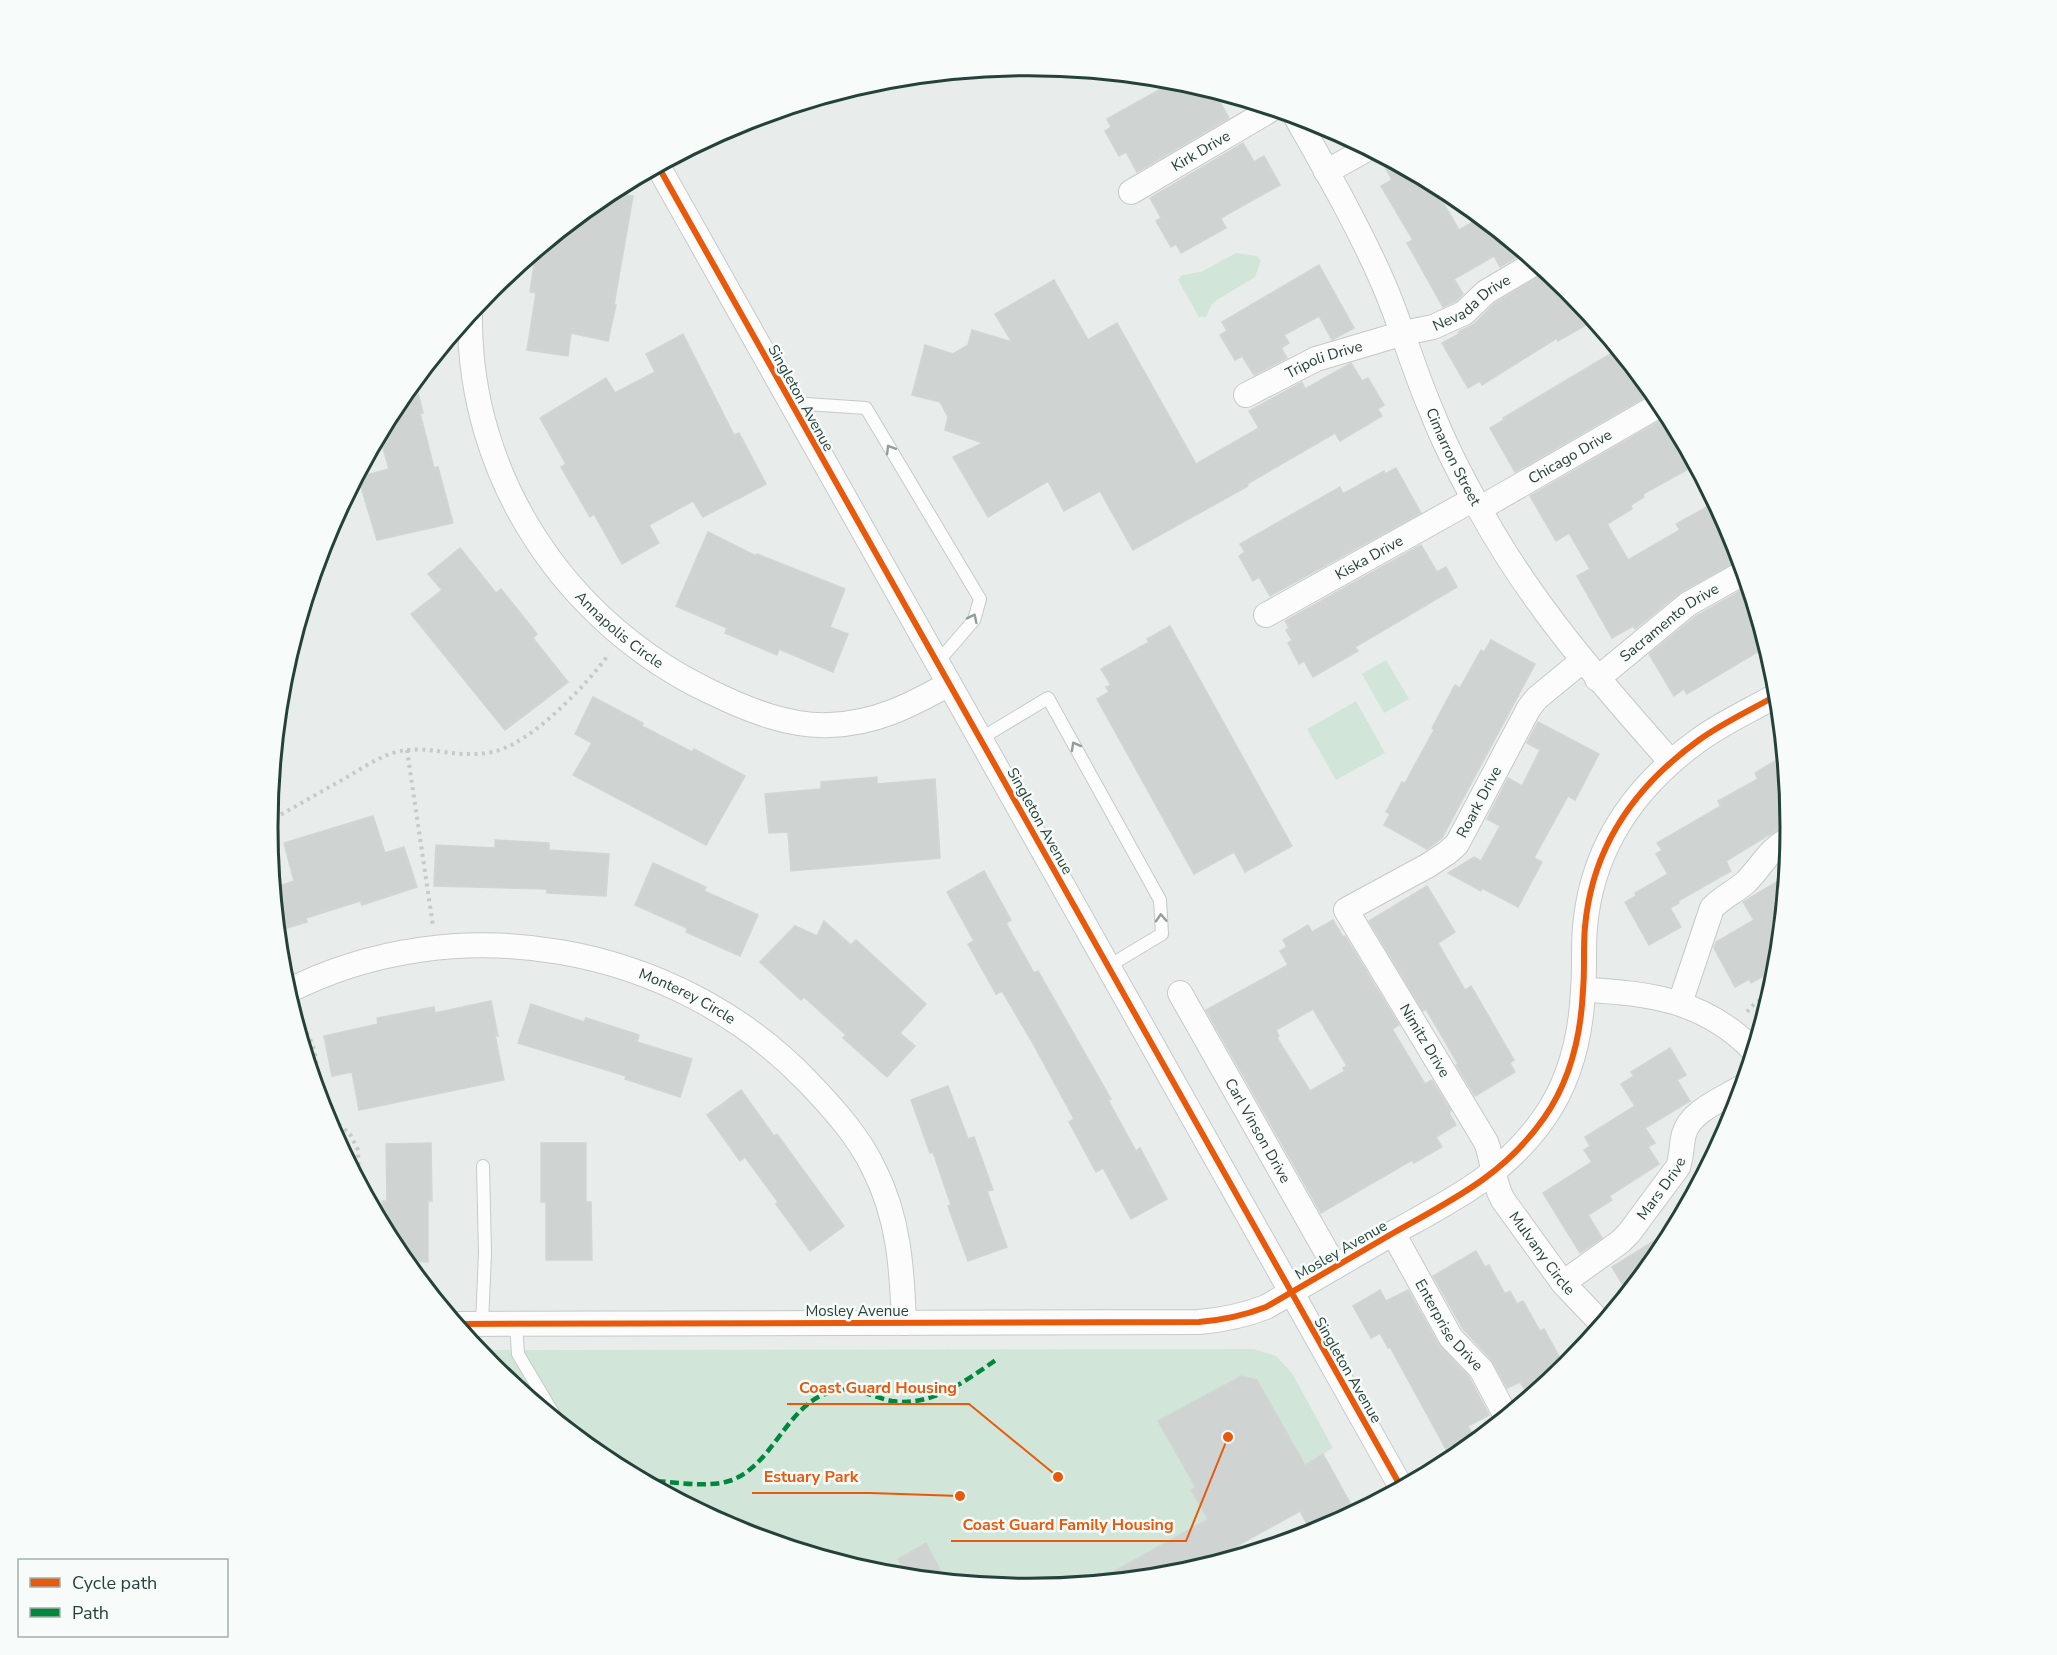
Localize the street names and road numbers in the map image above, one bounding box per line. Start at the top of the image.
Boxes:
street label: Kirk Drive [1168,126,1234,176]
street label: Nevada Drive [1429,270,1514,336]
street label: Tripoli Drive [1282,336,1365,383]
street label: Singleton Avenue [763,341,839,455]
street label: Cimarron Street [1421,405,1486,510]
street label: Chicago Drive [1524,424,1615,489]
street label: Kiska Drive [1331,531,1407,585]
street label: Sacramento Drive [1615,579,1723,666]
street label: Annapolis Circle [571,587,667,673]
street label: Roark Drive [1452,763,1506,841]
street label: Singleton Avenue [1002,764,1078,878]
street label: Monterey Circle [636,964,739,1029]
street label: Nimitz Drive [1395,1000,1455,1081]
street label: Carl Vinson Drive [1220,1074,1295,1187]
street label: Mars Drive [1632,1156,1690,1224]
street label: Mulvany Circle [1504,1207,1579,1299]
street label: Mosley Avenue [1291,1216,1391,1284]
street label: Enterprise Drive [1410,1275,1487,1375]
street label: Mosley Avenue [805,1301,909,1321]
street label: Singleton Avenue [1310,1313,1386,1427]

